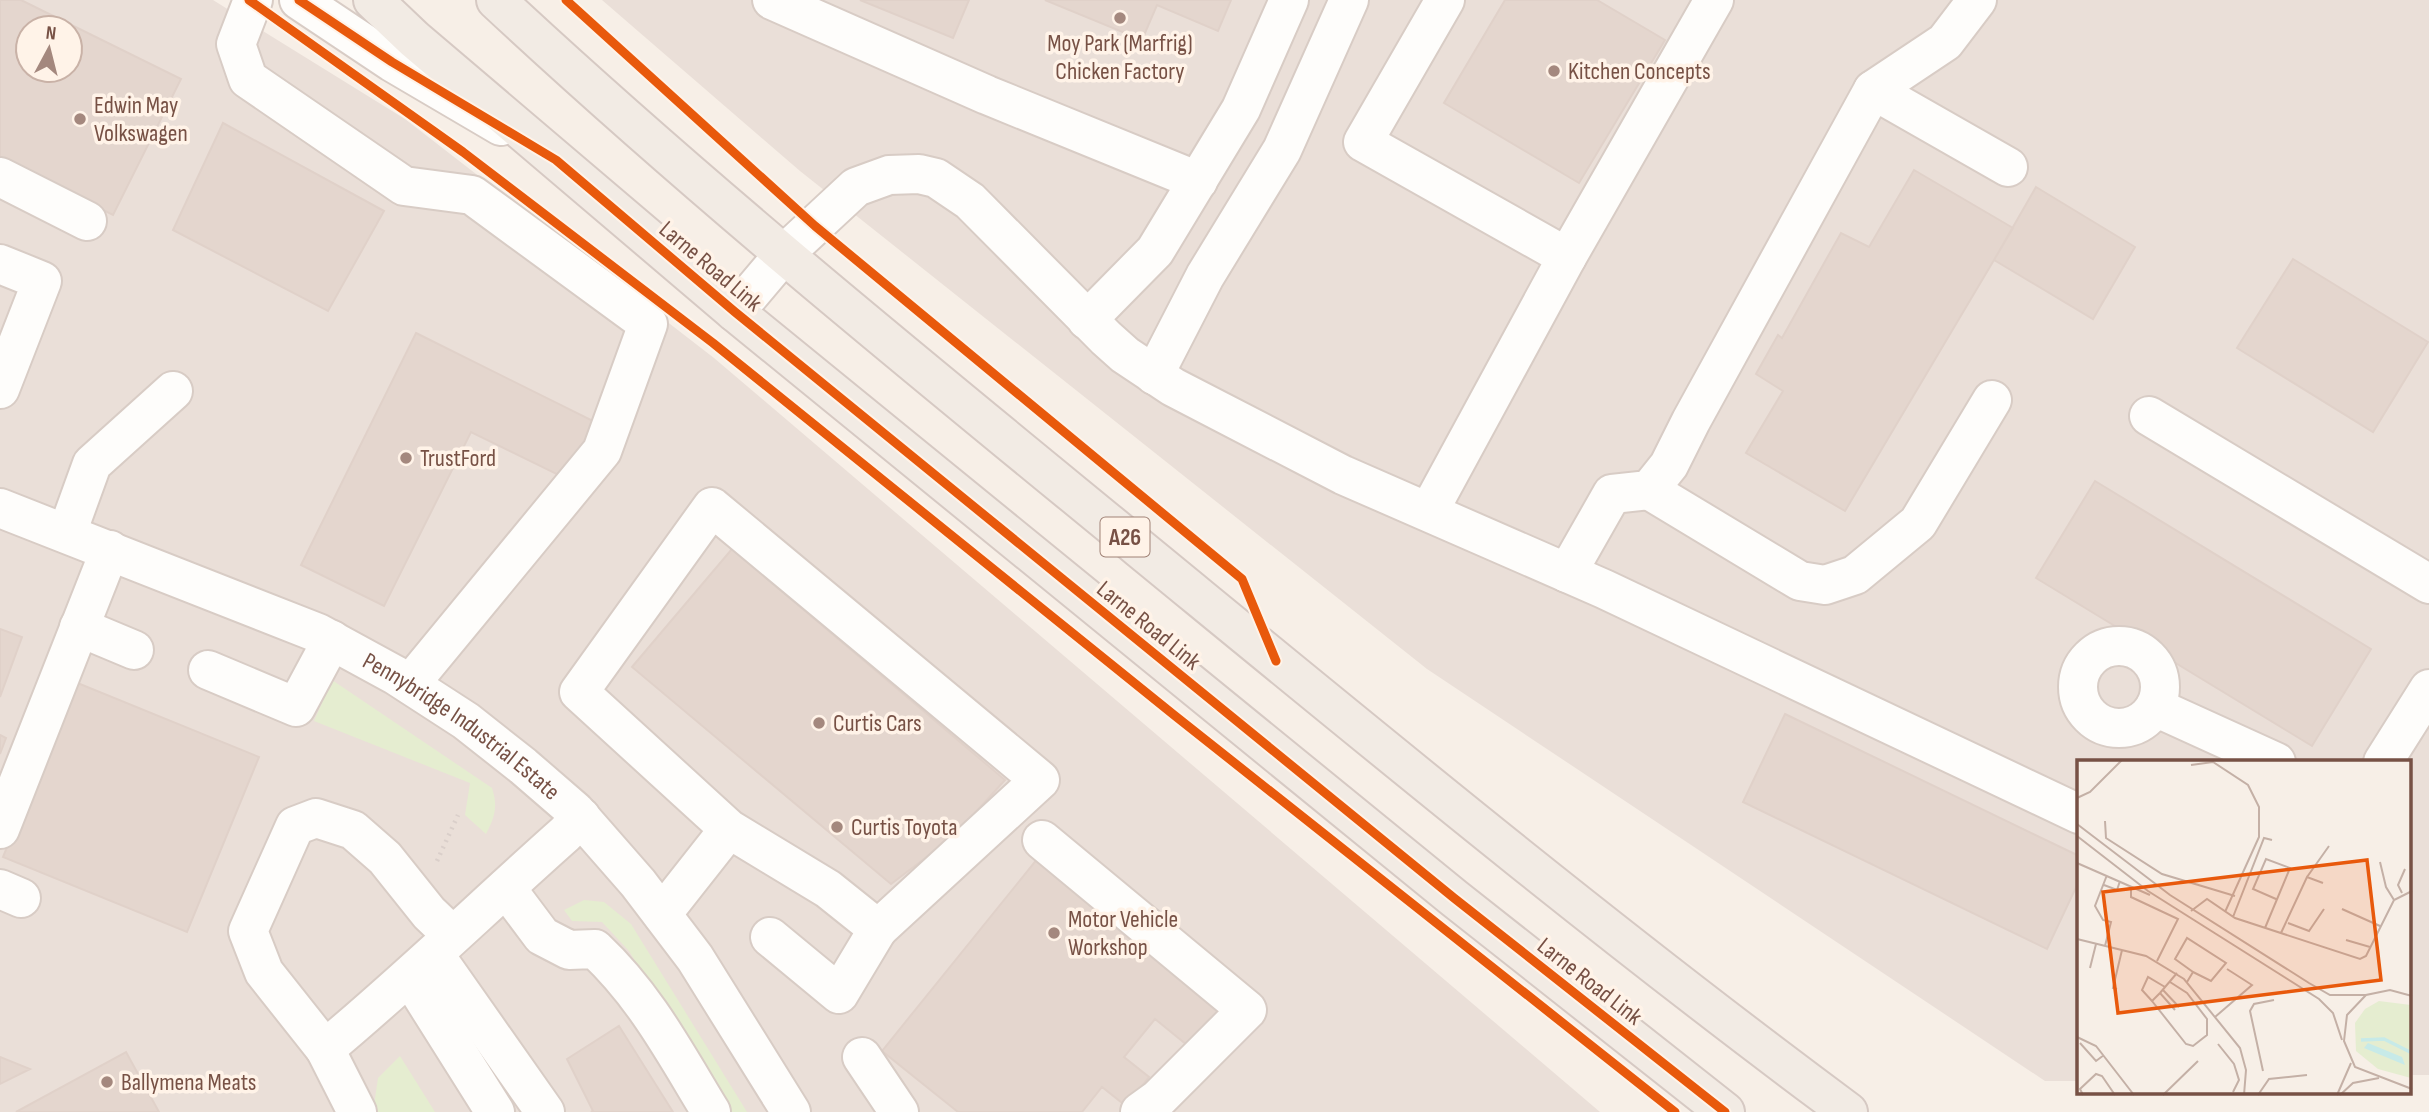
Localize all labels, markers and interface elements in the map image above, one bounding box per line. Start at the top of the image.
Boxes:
marker: Moy Park (Marfrig) Chicken Factory [1112,10,1128,26]
north arrow [14,14,84,84]
text: N [44,22,57,46]
place label: Moy Park (Marfrig) Chicken Factory [1047,29,1193,86]
place label: Kitchen Concepts [1568,57,1711,86]
marker: Kitchen Concepts [1546,63,1562,79]
place label: Edwin May Volkswagen [94,91,188,148]
marker: Edwin May Volkswagen [72,111,88,127]
street label: Larne Road Link [653,215,768,318]
place label: TrustFord [420,444,496,473]
marker: TrustFord [398,450,414,466]
road number: A26 [1100,517,1150,556]
street label: Larne Road Link [1091,575,1207,676]
street label: Pennybridge Industrial Estate [358,646,566,806]
place label: Curtis Cars [833,709,922,738]
marker: Curtis Cars [811,715,827,731]
inset map [2077,760,2412,1094]
place label: Curtis Toyota [851,813,957,842]
marker: Curtis Toyota [829,819,845,835]
place label: Motor Vehicle Workshop [1068,905,1178,962]
marker: Motor Vehicle Workshop [1046,925,1062,941]
street label: Larne Road Link [1531,931,1648,1031]
place label: Ballymena Meats [121,1068,256,1097]
marker: Ballymena Meats [99,1074,115,1090]

